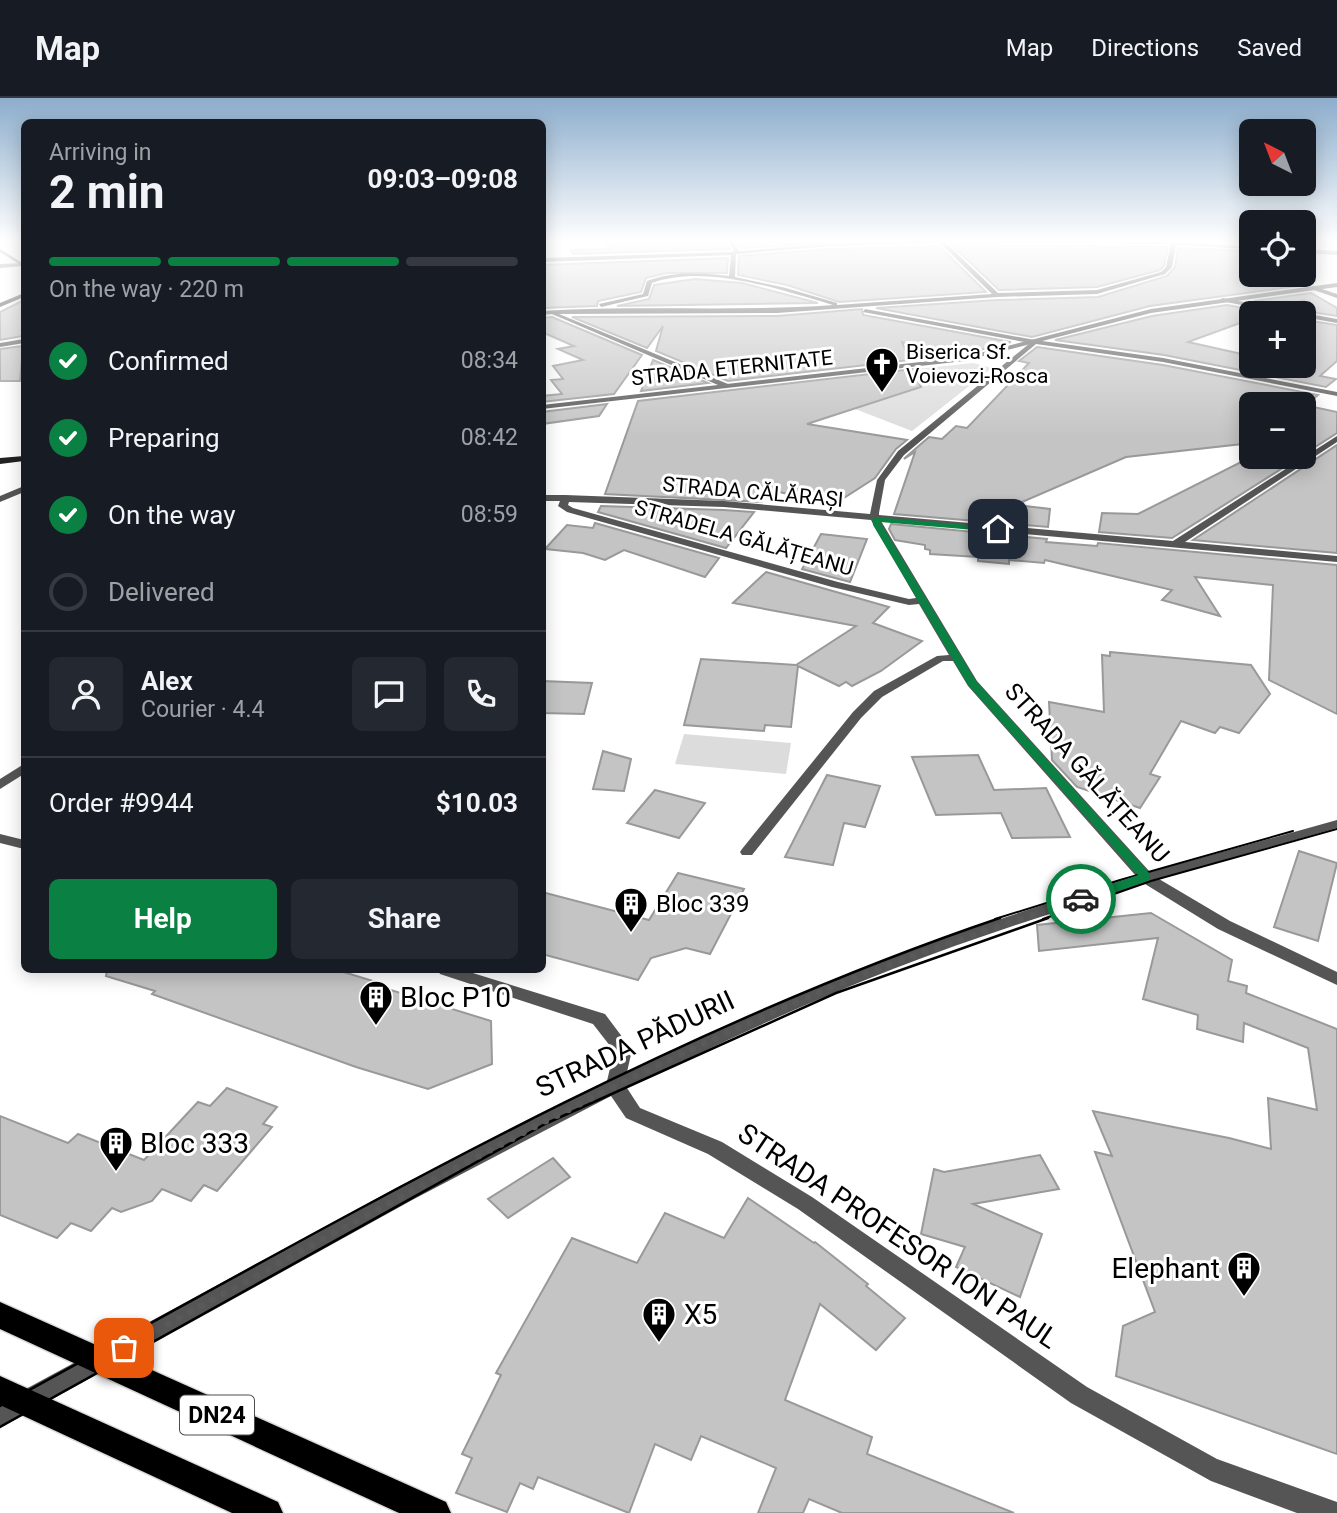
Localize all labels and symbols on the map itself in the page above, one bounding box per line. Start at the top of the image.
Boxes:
north arrow [1239,119,1316,196]
place label: Biserica Sf. Voievozi-Rosca [906,340,1048,388]
street label: STRADA ETERNITATE [630,345,834,391]
church icon: Biserica Sf. Voievozi-Rosca [863,345,901,394]
street label: STRADA CĂLĂRAȘI [662,472,844,512]
street label: STRADELA GĂLĂȚEANU [632,495,856,582]
pin [968,499,1028,559]
street label: STRADA GĂLĂȚEANU [998,678,1175,869]
courier [1046,864,1116,934]
building icon: Bloc 339 [612,885,650,934]
place label: Bloc 339 [656,890,749,918]
building icon: Bloc P10 [357,978,395,1027]
place label: Bloc P10 [400,981,511,1014]
street label: STRADA PĂDURII [530,984,740,1104]
street label: STRADA PROFESOR ION PAUL [732,1116,1064,1356]
building icon: Bloc 333 [97,1124,135,1173]
place label: Bloc 333 [140,1127,249,1160]
building icon: Elephant [1225,1249,1263,1298]
place label: Elephant [1111,1252,1220,1285]
building icon: X5 [640,1295,678,1344]
place label: X5 [684,1298,717,1331]
pin [94,1318,154,1378]
road number: DN24 [180,1396,254,1434]

